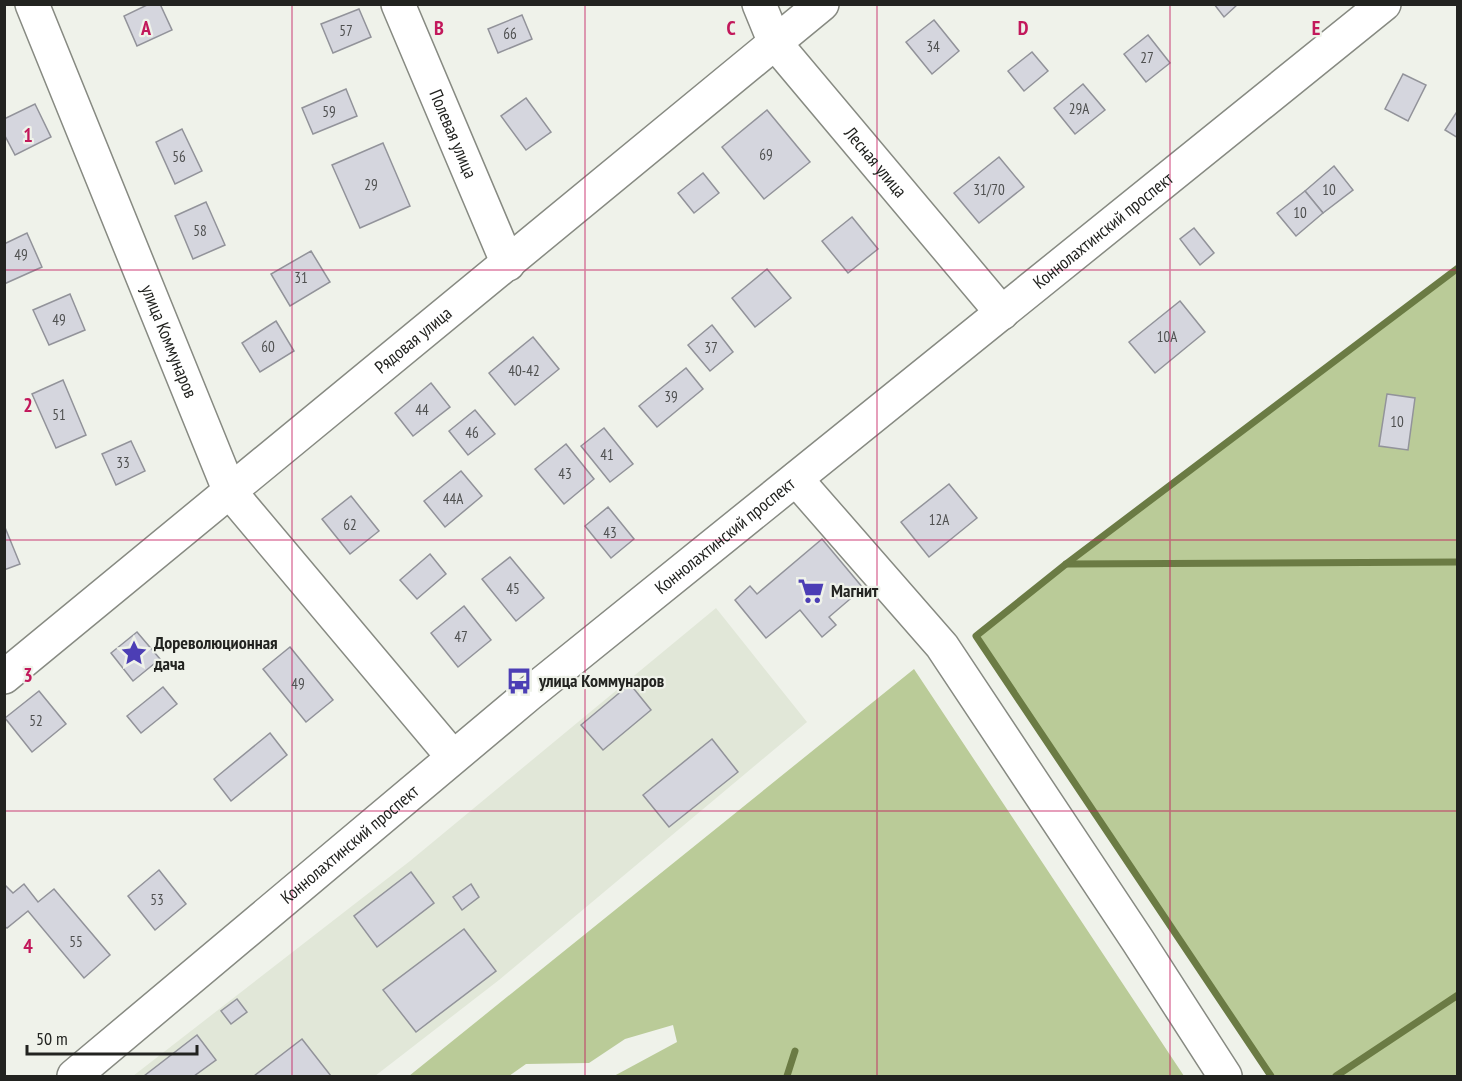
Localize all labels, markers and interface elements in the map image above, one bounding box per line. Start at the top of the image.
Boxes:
text: A [140,15,152,41]
text: B [434,15,444,41]
text: C [726,15,736,41]
text: D [1018,15,1029,41]
text: E [1312,15,1320,41]
house number: 57 [339,21,353,40]
house number: 66 [503,24,517,43]
house number: 34 [926,37,940,56]
house number: 27 [1140,48,1154,67]
street label: Полевая улица [424,86,482,181]
house number: 29А [1069,99,1090,118]
house number: 59 [322,102,336,121]
street label: Лесная улица [839,121,912,202]
text: 1 [23,122,33,148]
house number: 69 [759,145,773,164]
house number: 56 [172,147,186,166]
street label: Коннолахтинский проспект [1028,167,1178,294]
house number: 29 [364,175,378,194]
house number: 31/70 [973,180,1005,199]
house number: 10 [1322,180,1336,199]
house number: 10 [1293,203,1307,222]
house number: 58 [193,221,207,240]
house number: 49 [14,245,28,264]
house number: 31 [294,268,308,287]
street label: улица Коммунаров [136,281,203,401]
street label: Рядовая улица [370,301,456,378]
house number: 49 [52,310,66,329]
house number: 10А [1157,327,1178,346]
house number: 60 [261,337,275,356]
house number: 37 [704,338,718,357]
house number: 40-42 [508,361,540,380]
house number: 39 [664,387,678,406]
text: 2 [23,392,33,418]
house number: 44 [415,400,429,419]
house number: 51 [52,405,66,424]
house number: 10 [1390,412,1404,431]
house number: 46 [465,423,479,442]
house number: 41 [600,445,614,464]
house number: 33 [116,453,130,472]
house number: 43 [558,464,572,483]
street label: Коннолахтинский проспект [650,472,800,599]
house number: 44А [443,489,464,508]
house number: 12А [929,510,950,529]
house number: 62 [343,515,357,534]
house number: 43 [603,523,617,542]
supermarket icon: Магнит [796,576,826,606]
house number: 45 [506,579,520,598]
place label: Магнит [831,579,879,602]
house number: 47 [454,627,468,646]
place label: Дореволюционная дача [153,631,278,675]
place icon: Дореволюционная дача [119,638,149,668]
text: 3 [23,662,33,688]
bus stop icon: улица Коммунаров [504,666,534,696]
place label: улица Коммунаров [538,669,665,692]
house number: 49 [291,674,305,693]
house number: 52 [29,711,43,730]
street label: Коннолахтинский проспект [276,779,423,909]
house number: 53 [150,890,164,909]
house number: 55 [69,932,83,951]
text: 4 [23,933,33,959]
scale bar [27,1018,196,1056]
text: 50 m [36,1027,68,1050]

